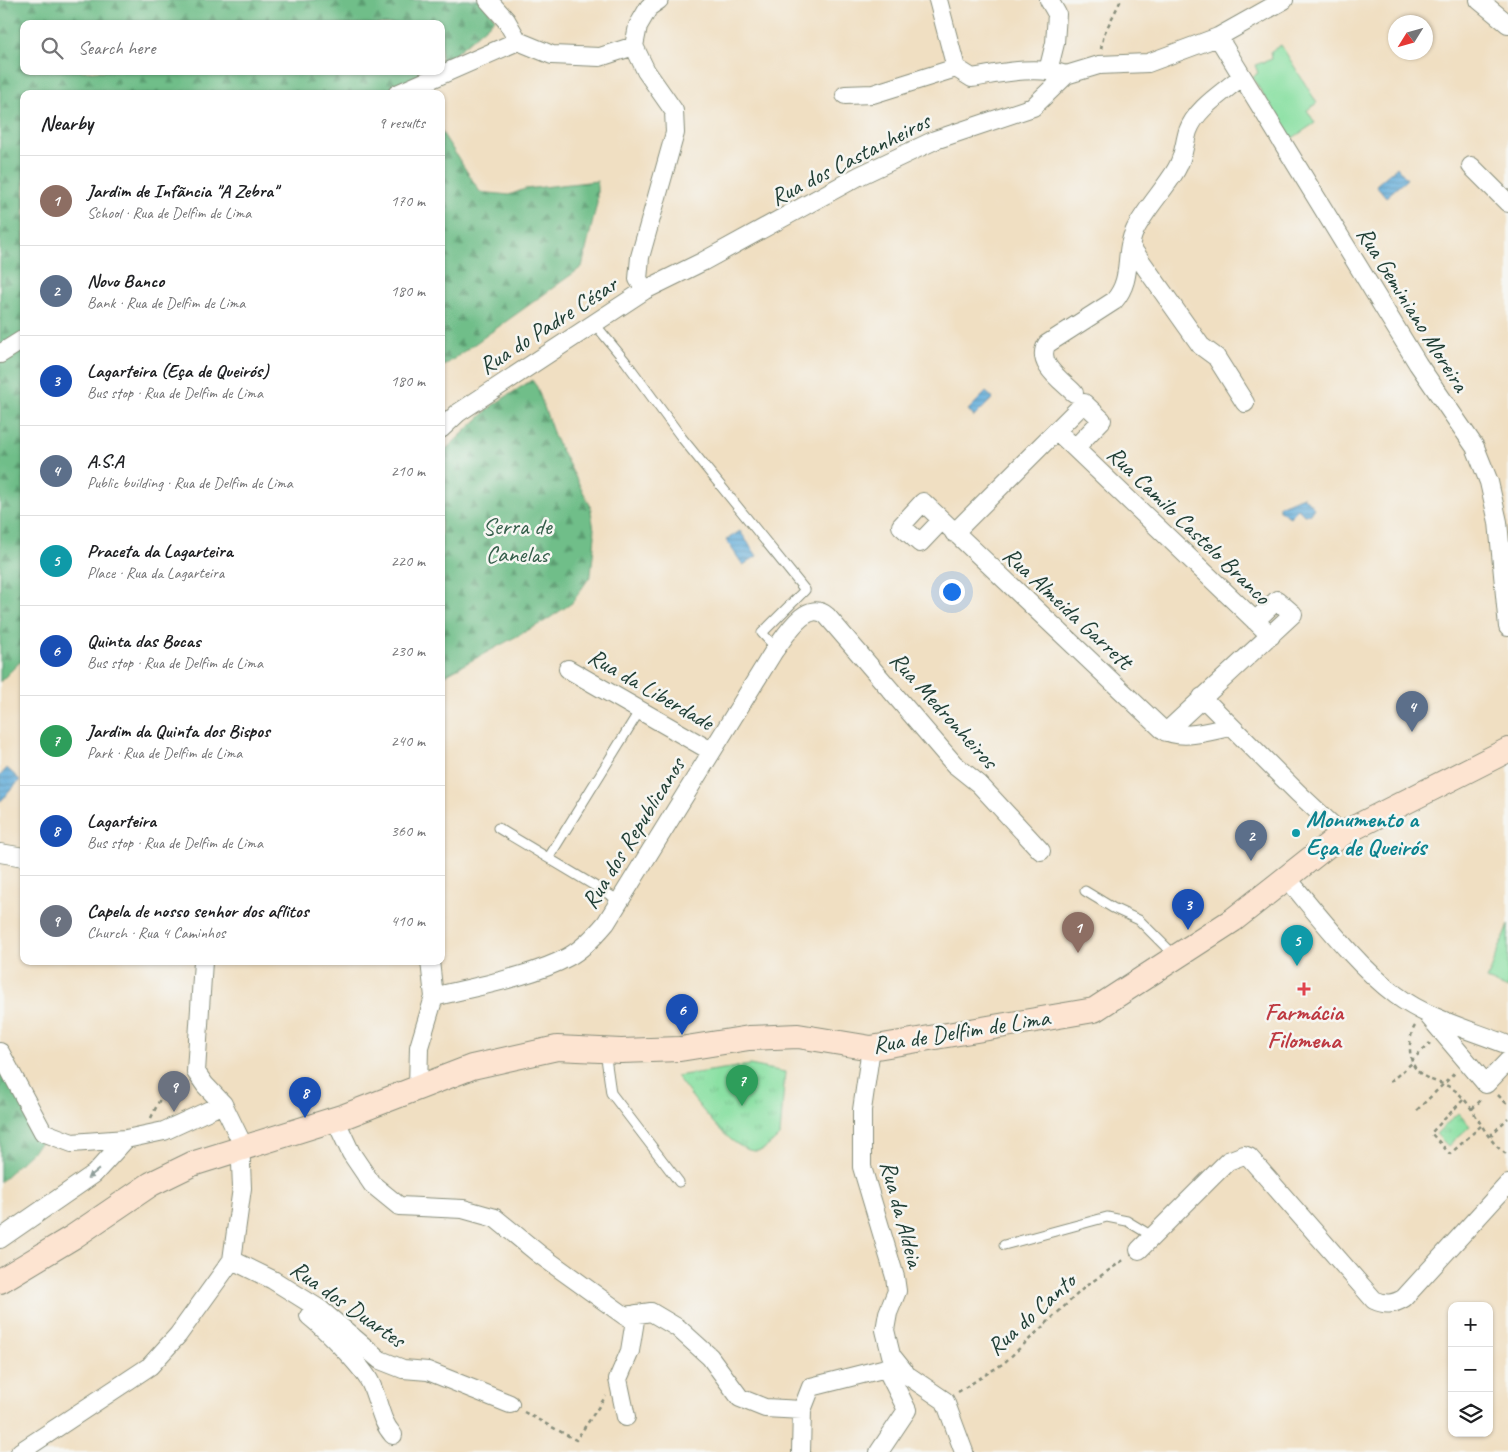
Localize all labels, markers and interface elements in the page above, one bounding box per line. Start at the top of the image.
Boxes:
north arrow [1388,15,1433,60]
search box [20,20,445,75]
icon: search [38,34,66,62]
text: Search here [78,36,155,60]
street label: Rua dos Castanheiros [765,105,936,212]
text: Nearby [40,110,93,136]
text: 9 results [378,113,425,133]
text: Jardim de Infãncia "A Zebra" [87,179,278,203]
text: 1 [52,191,60,211]
text: 170 m [391,191,425,211]
text: School · Rua de Delfim de Lima [87,203,251,223]
street label: Rua Geminiano Moreira [1350,221,1477,398]
street label: Rua do Padre César [473,268,625,381]
text: Novo Banco [87,269,164,293]
text: 2 [52,281,60,301]
text: 180 m [391,281,425,301]
text: Bank · Rua de Delfim de Lima [87,293,245,313]
text: Lagarteira (Eça de Queirós) [87,359,268,383]
text: 3 [52,371,60,391]
text: 180 m [391,371,425,391]
text: Bus stop · Rua de Delfim de Lima [87,383,263,403]
street label: Rua Camilo Castelo Branco [1101,439,1278,612]
text: A.S.A [87,449,123,473]
text: 4 [52,461,60,481]
text: 210 m [391,461,425,481]
text: Public building · Rua de Delfim de Lima [87,473,293,493]
park label: Serra de Canelas [483,511,554,569]
text: Praceta da Lagarteira [87,539,233,563]
street label: Rua Almeida Garrett [997,540,1141,677]
text: 5 [53,551,59,571]
text: 220 m [391,551,425,571]
text: Place · Rua da Lagarteira [87,563,224,583]
your location [939,579,965,605]
text: Quinta das Bocas [87,629,200,653]
text: 6 [52,641,60,661]
text: 230 m [391,641,425,661]
street label: Rua da Liberdade [583,641,721,738]
street label: Rua Medronheiros [883,645,1006,776]
text: Bus stop · Rua de Delfim de Lima [87,653,263,673]
pin: 4 [1396,691,1428,732]
text: Jardim da Quinta dos Bispos [87,719,270,743]
text: 7 [52,731,60,751]
text: 240 m [391,731,425,751]
text: Park · Rua de Delfim de Lima [87,743,242,763]
street label: Rua dos Republicanos [575,750,692,914]
place label: Monumento a Eça de Queirós [1306,804,1429,862]
text: Lagarteira [87,809,156,833]
pin: 2 [1235,820,1267,861]
text: 8 [52,821,60,841]
text: 360 m [391,821,425,841]
marker: Monumento a Eça de Queirós [1290,827,1302,839]
text: Bus stop · Rua de Delfim de Lima [87,833,263,853]
pin: 3 [1172,889,1204,930]
text: Capela de nosso senhor dos aflitos [87,899,308,923]
text: 9 [52,911,60,931]
text: 410 m [391,911,425,931]
pin: 1 [1062,912,1094,953]
text: Church · Rua 4 Caminhos [87,923,225,943]
pin: 5 [1281,925,1313,966]
marker: Farmácia Filomena [1298,983,1310,995]
pin: 6 [666,994,698,1035]
place label: Farmácia Filomena [1265,997,1345,1055]
street label: Rua de Delfim de Lima [870,1002,1053,1060]
pin: 7 [726,1065,758,1106]
pin: 9 [158,1071,190,1112]
pin: 8 [289,1077,321,1118]
street label: Rua da Aldeia [873,1157,931,1273]
one-way arrow [87,1169,100,1180]
street label: Rua dos Duartes [285,1253,413,1356]
street label: Rua do Canto [980,1265,1083,1362]
map controls [1448,1302,1493,1437]
button: + [1448,1302,1493,1347]
button: − [1448,1347,1493,1392]
button: layers [1448,1392,1493,1437]

